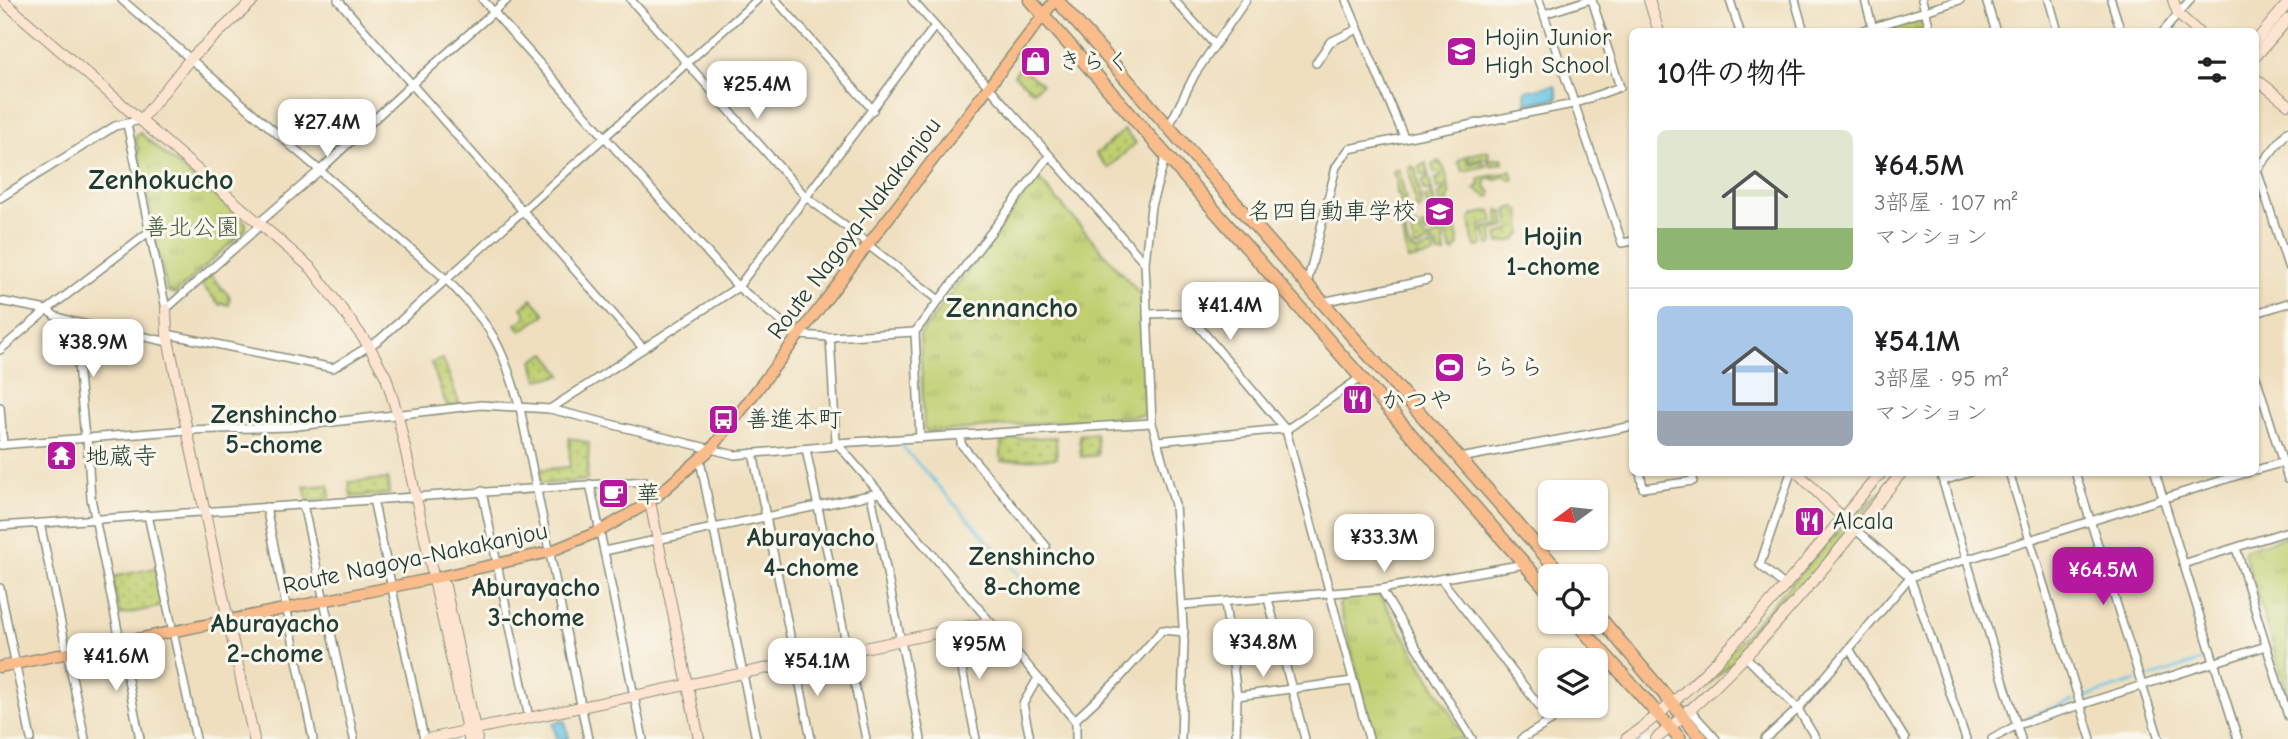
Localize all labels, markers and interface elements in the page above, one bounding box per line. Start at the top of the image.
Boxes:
place label: Hojin Junior High School [1485,23,1612,79]
school or university icon: Hojin Junior High School [1445,34,1479,68]
shop icon: きらく [1018,44,1052,78]
place label: きらく [1058,47,1130,75]
icon: filters [2193,51,2231,89]
text: 10件の物件 [1657,56,1806,91]
pin: ¥25.4M [700,61,814,121]
text: ¥25.4M [723,70,791,97]
pin: ¥27.4M [270,100,384,159]
text: ¥27.4M [294,108,360,135]
street label: Route Nagoya-Nakakanjou [762,112,946,344]
text: ¥64.5M [1874,148,1964,183]
icon: home [1713,158,1797,242]
district label: Zenhokucho [89,164,233,196]
text: 3部屋 · 107 m² [1874,189,2017,216]
school or university icon: 名四自動車学校 [1422,194,1456,228]
place label: 名四自動車学校 [1248,197,1416,225]
park label: 善北公園 [144,213,240,241]
district label: Hojin 1-chome [1506,222,1600,282]
text: マンション [1874,223,1988,250]
pin: ¥41.4M [1173,282,1287,342]
text: ¥41.4M [1198,291,1262,318]
district label: Zennancho [946,292,1078,324]
pin: ¥38.9M [36,320,150,379]
text: ¥54.1M [1874,324,1960,359]
text: ¥38.9M [58,328,128,355]
icon: home [1713,334,1797,418]
sports icon: ららら [1432,350,1466,384]
place label: ららら [1472,353,1544,381]
text: 3部屋 · 95 m² [1874,365,2008,392]
restaurant icon: かつや [1341,383,1375,417]
place label: かつや [1381,386,1453,414]
text: マンション [1874,399,1988,426]
district label: Zenshincho 5-chome [211,400,337,460]
bus stop icon: 善進本町 [706,402,740,436]
place label: 善進本町 [746,405,842,433]
temple icon: 地蔵寺 [45,439,79,473]
place label: 地蔵寺 [85,442,157,470]
cafe icon: 華 [596,477,630,511]
place label: 華 [636,480,660,508]
north arrow [1538,480,1608,550]
map controls [1538,480,1608,718]
restaurant icon: Alcala [1793,504,1827,538]
place label: Alcala [1833,507,1894,535]
pin: ¥33.3M [1327,514,1441,574]
street label: Route Nagoya-Nakakanjou [280,516,550,600]
district label: Aburayacho 4-chome [747,523,875,583]
text: ¥33.3M [1350,523,1418,550]
district label: Zenshincho 8-chome [969,542,1095,602]
pin: ¥64.5M [2046,548,2160,607]
text: ¥64.5M [2068,556,2138,583]
button: locate [1538,564,1608,634]
district label: Aburayacho 3-chome [472,573,600,633]
district label: Aburayacho 2-chome [211,609,339,669]
pin: ¥34.8M [1206,620,1320,679]
pin: ¥95M [938,622,1020,681]
text: ¥34.8M [1229,628,1297,655]
text: ¥95M [952,630,1006,657]
pin: ¥41.6M [59,634,173,693]
pin: ¥54.1M [760,638,874,698]
text: ¥41.6M [83,642,149,669]
text: ¥54.1M [784,647,850,674]
button: layers [1538,648,1608,718]

